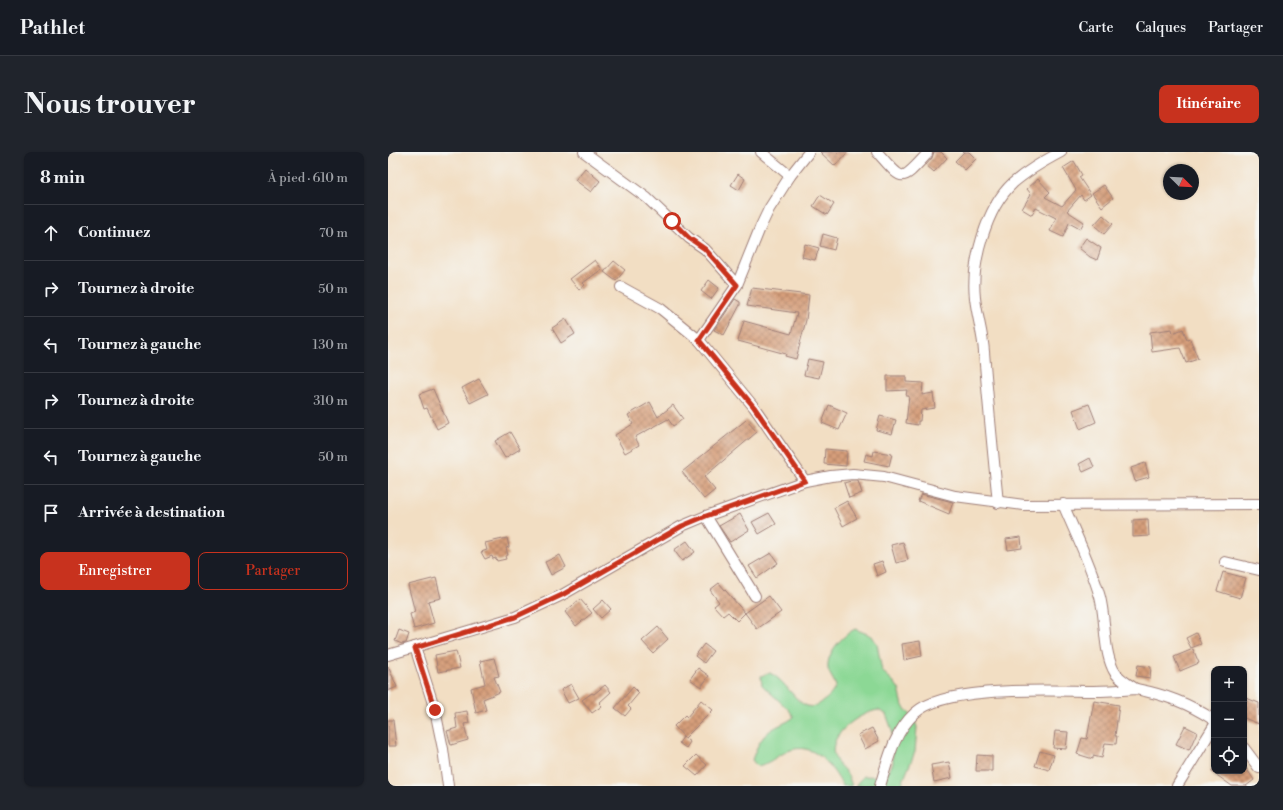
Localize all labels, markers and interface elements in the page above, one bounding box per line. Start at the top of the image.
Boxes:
text: Pathlet [20,16,85,40]
text: Carte [1078,19,1113,37]
text: Calques [1135,19,1186,37]
text: Partager [1208,19,1263,37]
button: Itinéraire [1159,85,1259,123]
text: Nous trouver [24,87,196,122]
north arrow [1163,164,1199,200]
text: 8 min [40,167,85,189]
text: À pied · 610 m [268,170,348,186]
route start [663,212,681,230]
icon: ahead [40,222,62,244]
text: Continuez [78,223,150,242]
text: 70 m [319,225,348,241]
icon: right [40,278,62,300]
text: Tournez à droite [78,279,194,298]
text: 50 m [318,281,348,297]
icon: left [40,334,62,356]
text: Tournez à gauche [78,335,201,354]
text: 130 m [313,337,348,353]
icon: right [40,390,62,412]
text: Tournez à droite [78,391,194,410]
text: 310 m [313,393,348,409]
icon: left [40,446,62,468]
text: Tournez à gauche [78,447,201,466]
text: 50 m [318,449,348,465]
icon: arrive [40,502,62,524]
text: Arrivée à destination [78,503,225,522]
button: Enregistrer [40,552,190,590]
button: Partager [198,552,348,590]
map controls [1211,666,1247,774]
button: + [1211,666,1247,702]
route end [426,701,444,719]
button: − [1211,702,1247,738]
button: locate [1211,738,1247,774]

